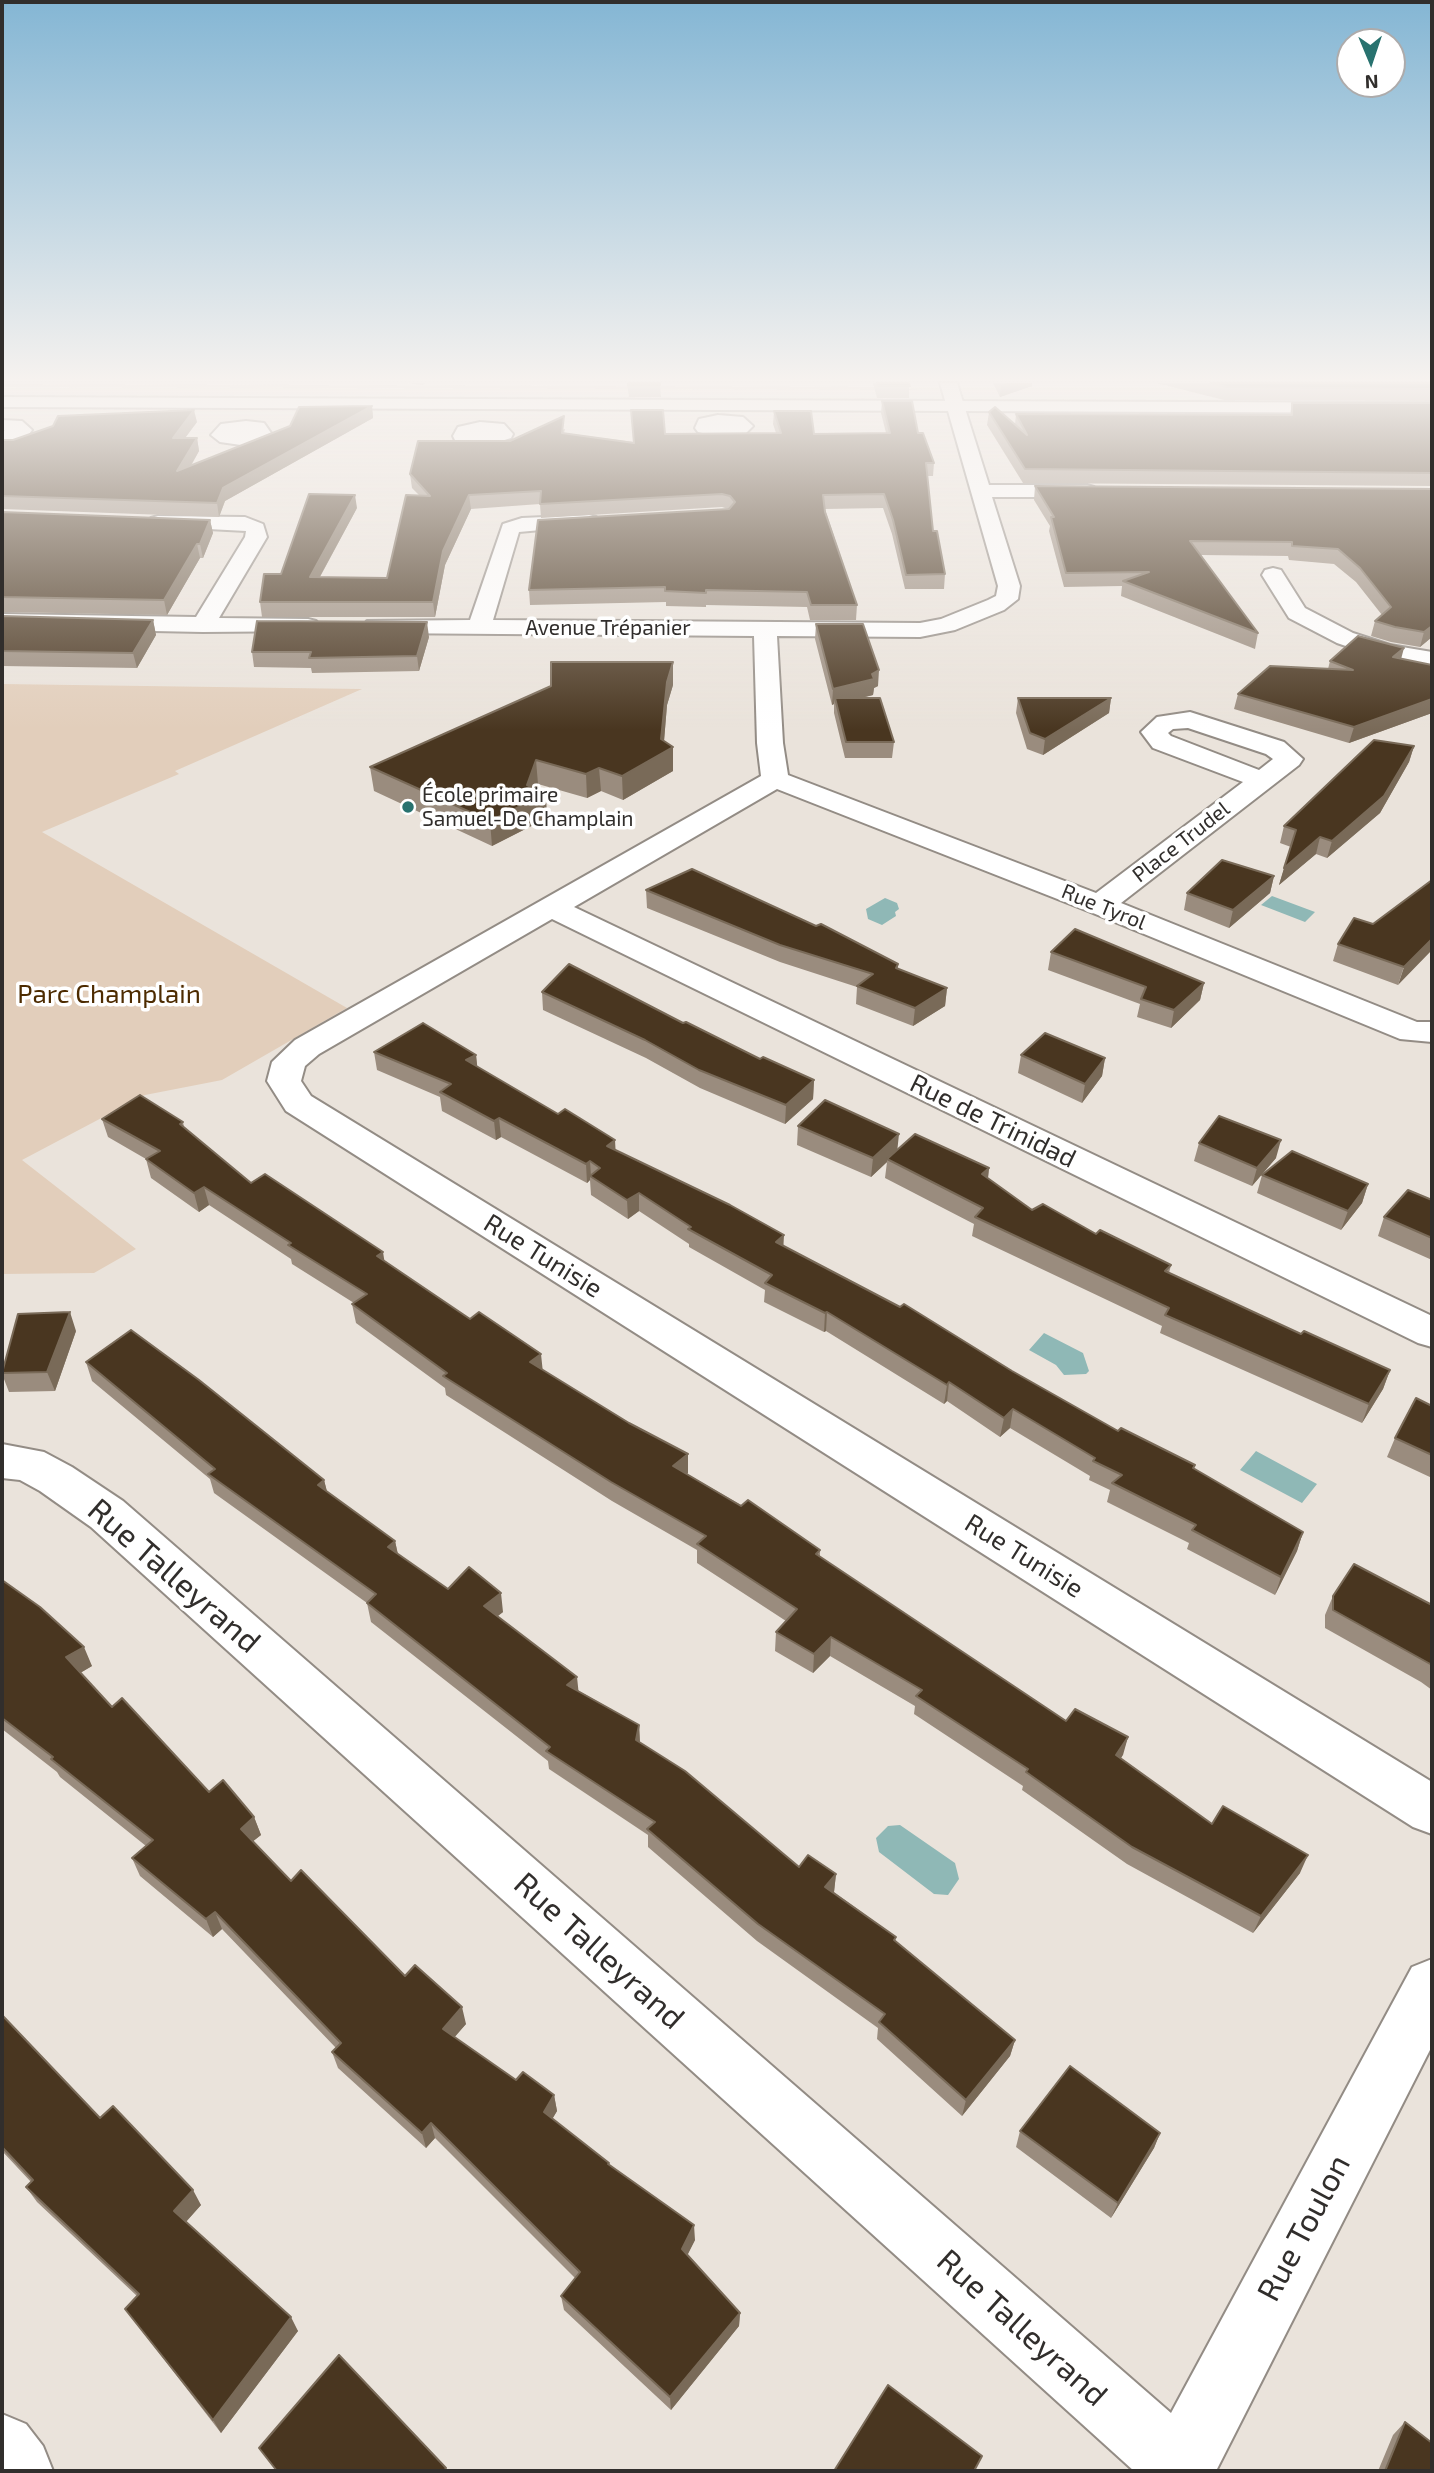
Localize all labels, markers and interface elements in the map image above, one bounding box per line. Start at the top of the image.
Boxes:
north arrow [1336,28,1406,98]
text: N [1364,71,1379,94]
street label: Avenue Trépanier [525,615,691,641]
place label: École primaire Samuel-De Champlain [422,782,634,832]
street label: Place Trudel [1127,796,1235,888]
marker: École primaire Samuel-De Champlain [400,799,416,815]
street label: Rue Tyrol [1058,879,1150,935]
park label: Parc Champlain [17,978,201,1010]
street label: Rue de Trinidad [905,1067,1081,1175]
street label: Rue Tunisie [478,1207,608,1305]
street label: Rue Talleyrand [80,1491,268,1661]
street label: Rue Tunisie [959,1507,1089,1605]
street label: Rue Talleyrand [506,1865,692,2037]
street label: Rue Toulon [1249,2148,1359,2308]
street label: Rue Talleyrand [929,2242,1115,2414]

